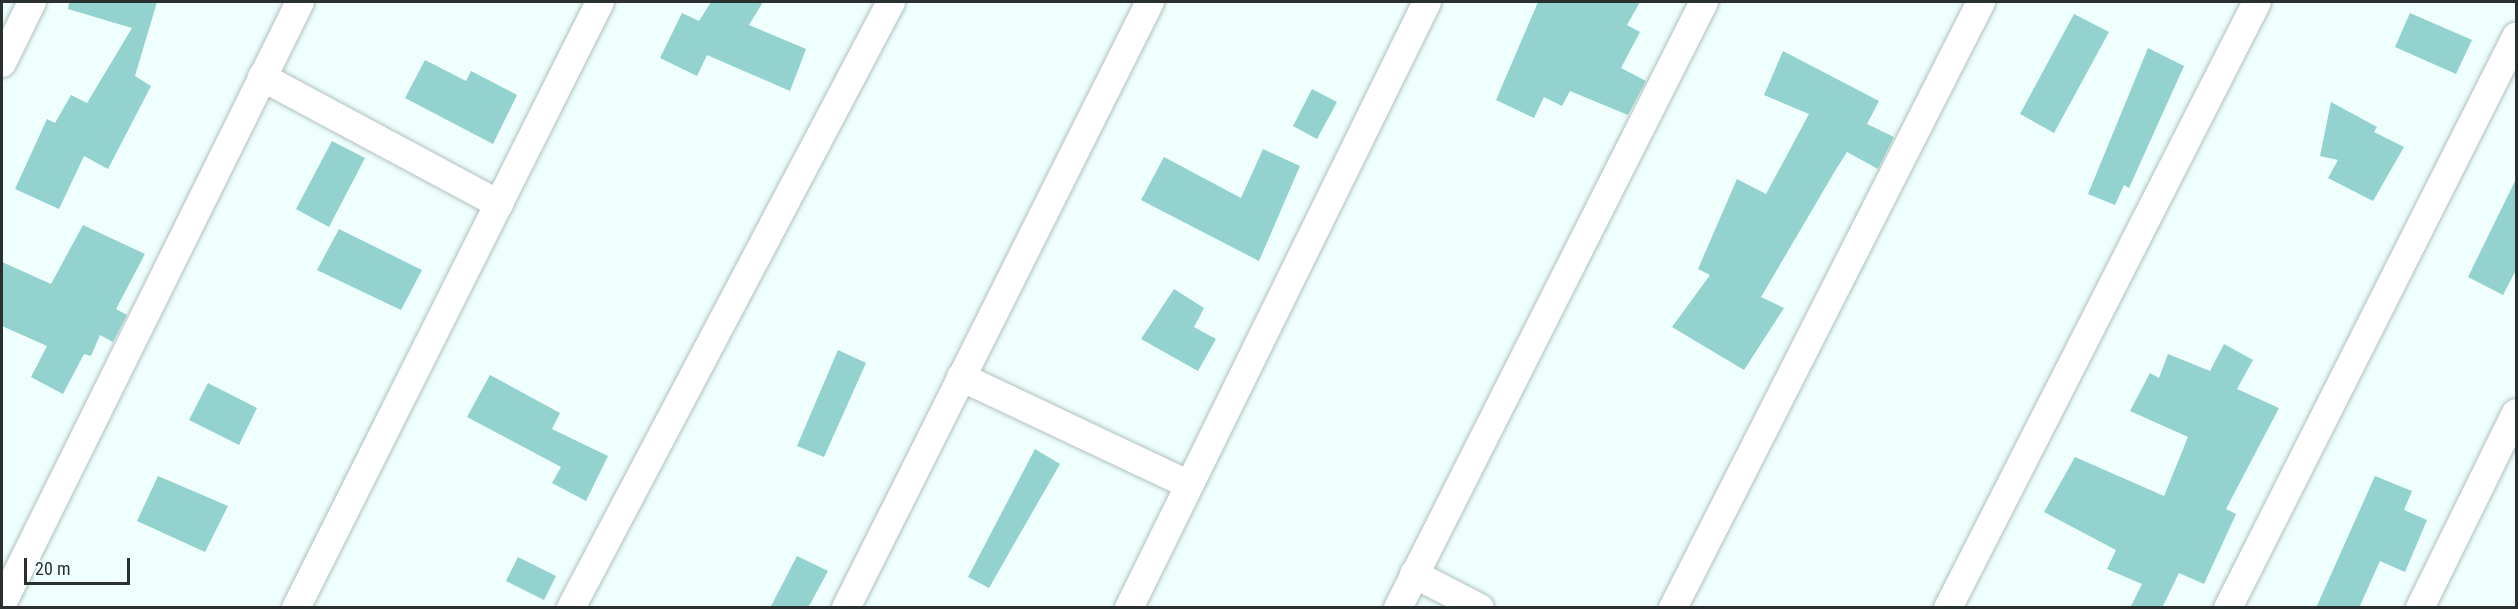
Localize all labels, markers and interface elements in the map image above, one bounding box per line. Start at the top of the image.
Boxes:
scale bar [27,546,134,584]
text: 20 m [35,558,70,579]

